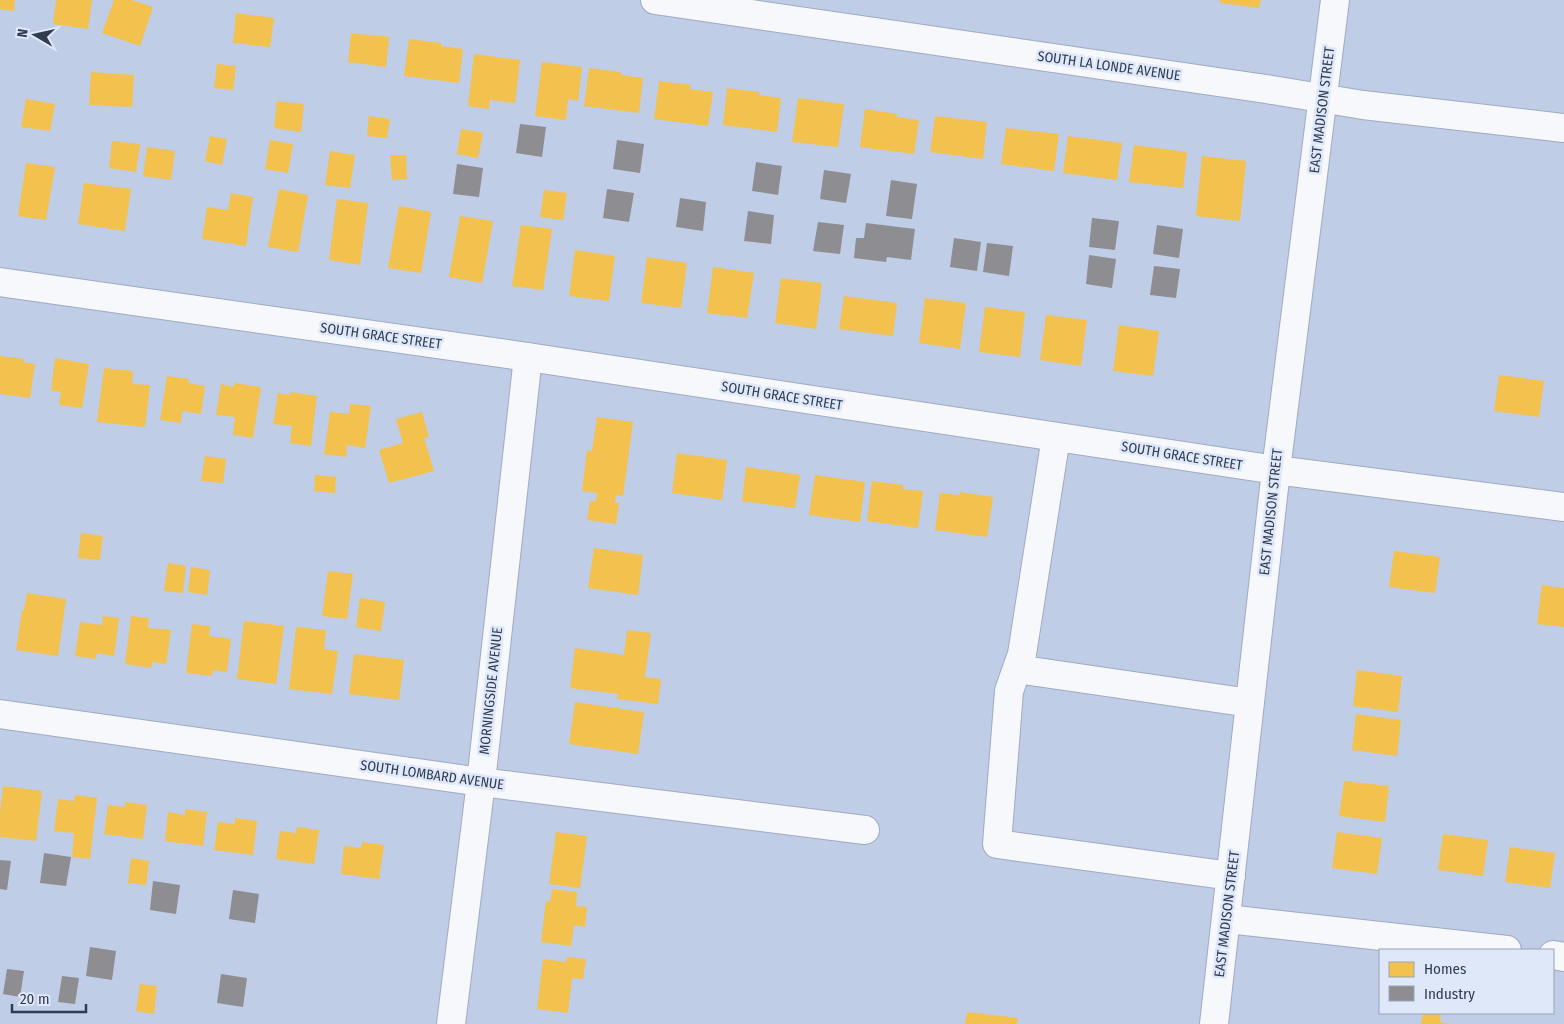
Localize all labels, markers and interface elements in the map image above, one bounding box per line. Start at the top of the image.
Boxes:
north arrow [10,10,60,60]
text: N [14,28,32,39]
street label: EAST MADISON STREET [1306,45,1338,174]
street label: SOUTH LA LONDE AVENUE [1036,48,1182,85]
street label: SOUTH GRACE STREET [319,319,443,353]
street label: SOUTH GRACE STREET [720,378,844,414]
street label: SOUTH GRACE STREET [1120,438,1244,474]
street label: EAST MADISON STREET [1256,447,1286,576]
street label: MORNINGSIDE AVENUE [476,626,506,755]
street label: SOUTH LOMBARD AVENUE [359,757,505,794]
street label: EAST MADISON STREET [1211,849,1243,978]
legend [1379,949,1554,1014]
text: Homes [1424,960,1466,978]
scale bar [12,982,86,1014]
text: Industry [1424,985,1475,1003]
text: 20 m [20,990,50,1008]

